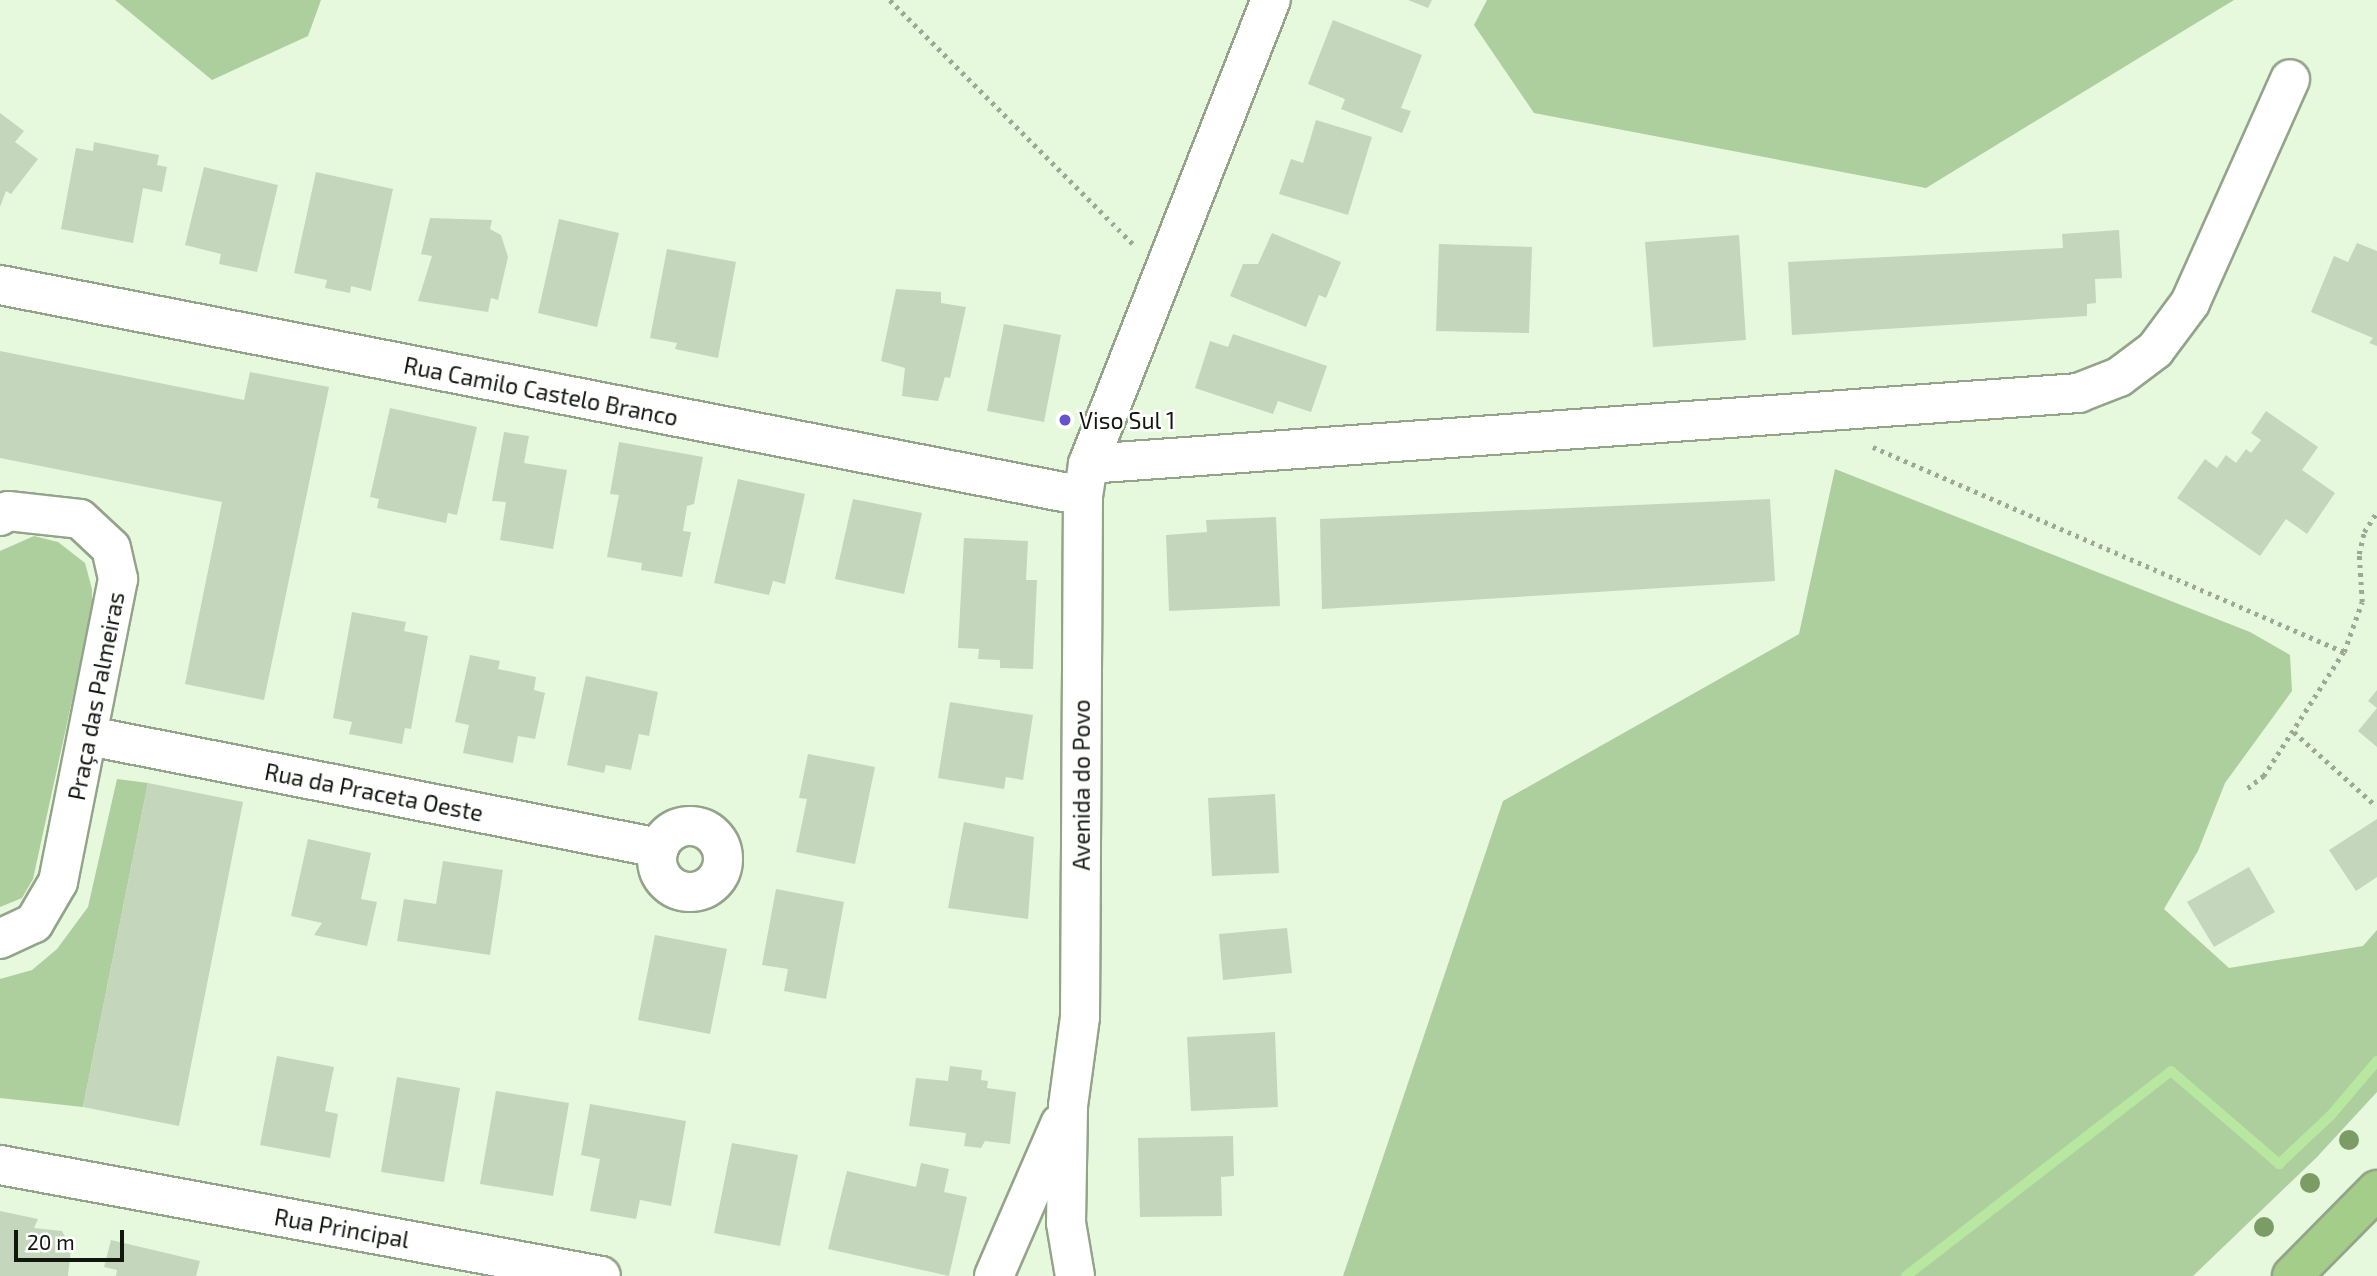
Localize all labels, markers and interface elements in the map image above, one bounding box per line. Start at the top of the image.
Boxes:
street label: Rua Camilo Castelo Branco [402,351,680,431]
place label: Viso Sul 1 [1079,406,1176,434]
marker: Viso Sul 1 [1057,412,1073,428]
street label: Praça das Palmeiras [62,589,130,803]
street label: Avenida do Povo [1067,699,1095,871]
street label: Rua da Praceta Oeste [262,757,486,827]
street label: Rua Principal [272,1203,412,1253]
scale bar [18,1216,128,1260]
text: 20 m [27,1229,75,1254]

